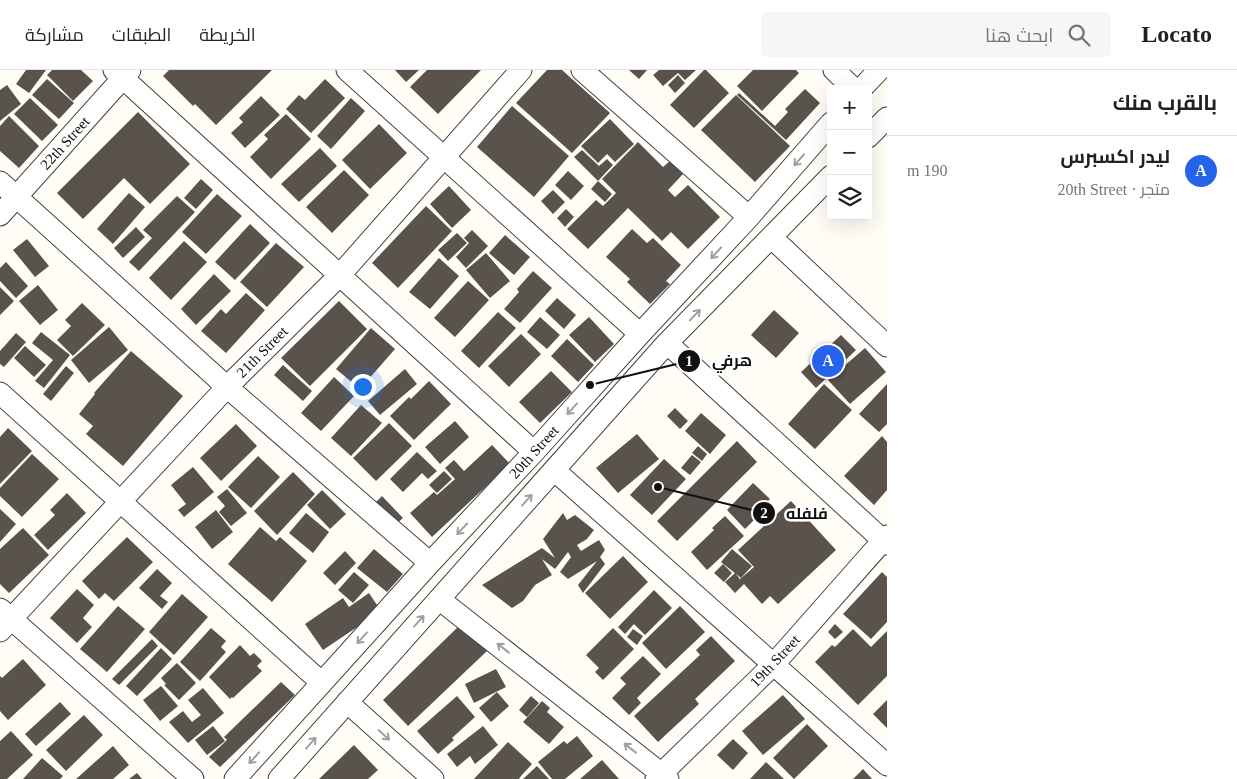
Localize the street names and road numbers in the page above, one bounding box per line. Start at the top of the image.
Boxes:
street label: 22th Street [37,113,93,173]
street label: 21th Street [233,323,291,381]
street label: 20th Street [506,422,562,482]
street label: 19th Street [747,631,804,690]

